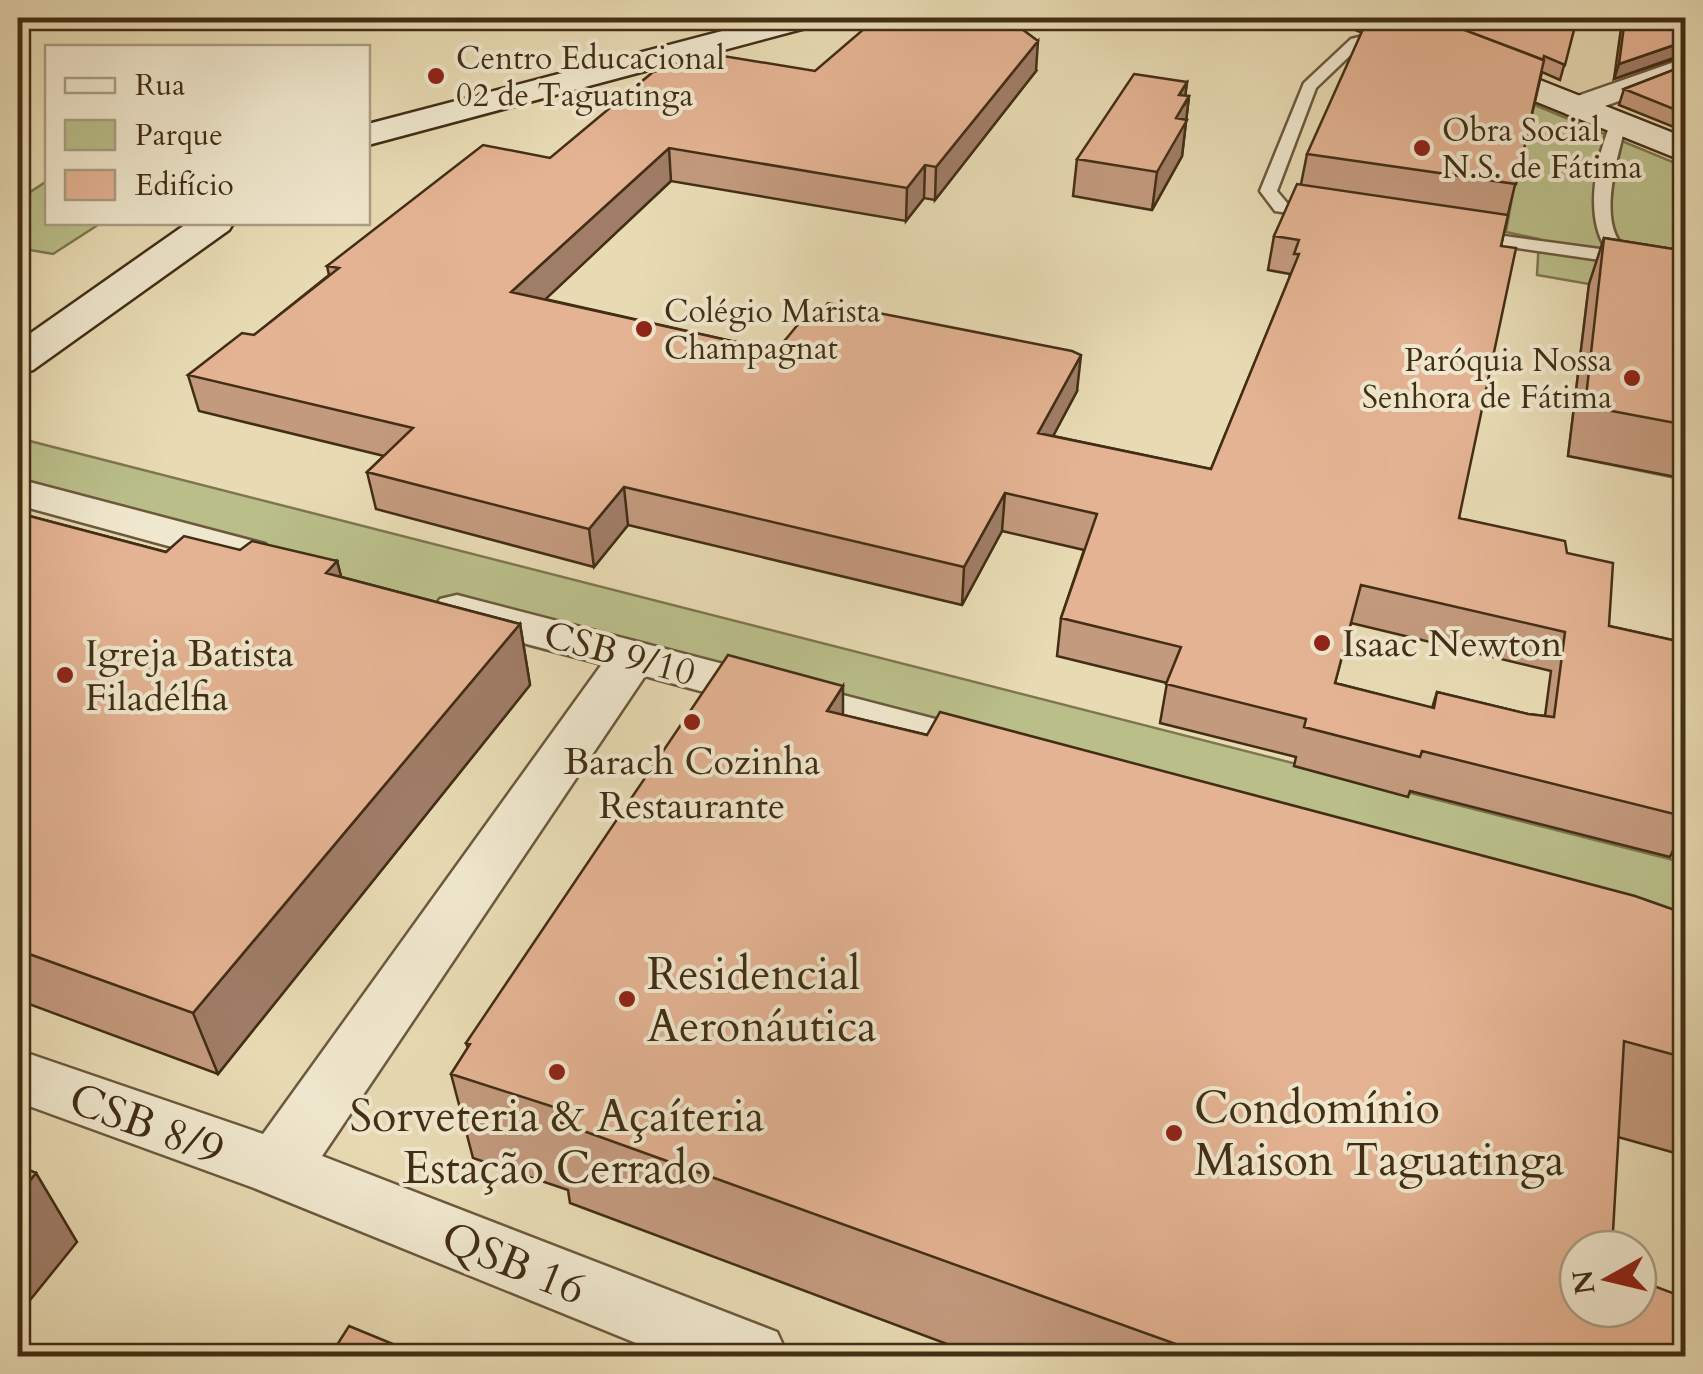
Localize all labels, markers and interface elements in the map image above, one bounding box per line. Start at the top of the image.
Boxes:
place label: Centro Educacional 02 de Taguatinga [456,37,725,118]
legend [45,45,370,225]
text: Rua [135,65,185,106]
marker: Centro Educacional 02 de Taguatinga [425,65,447,87]
place label: Obra Social N.S. de Fátima [1442,109,1643,190]
text: Parque [135,115,223,156]
marker: Obra Social N.S. de Fátima [1411,137,1433,159]
text: Edifício [135,165,234,206]
place label: Colégio Marista Champagnat [664,290,881,371]
marker: Colégio Marista Champagnat [633,318,655,340]
place label: Paróquia Nossa Senhora de Fátima [1362,339,1612,420]
marker: Paróquia Nossa Senhora de Fátima [1621,367,1643,389]
street label: CSB 9/10 [538,609,701,699]
place label: Isaac Newton [1342,618,1563,670]
place label: Igreja Batista Filadélfia [85,628,294,724]
marker: Isaac Newton [1311,632,1333,654]
marker: Igreja Batista Filadélfia [54,664,76,686]
marker: Barach Cozinha Restaurante [681,711,703,733]
place label: Barach Cozinha Restaurante [563,736,821,832]
place label: Residencial Aeronáutica [647,944,877,1057]
marker: Residencial Aeronáutica [616,988,638,1010]
marker: Sorveteria & Açaíteria Estação Cerrado [546,1061,568,1083]
street label: CSB 8/9 [61,1068,232,1180]
place label: Condomínio Maison Taguatinga [1194,1078,1564,1191]
place label: Sorveteria & Açaíteria Estação Cerrado [349,1086,765,1199]
marker: Condomínio Maison Taguatinga [1163,1122,1185,1144]
street label: QSB 16 [432,1207,594,1320]
north arrow [1558,1229,1658,1329]
text: N [1564,1268,1605,1297]

